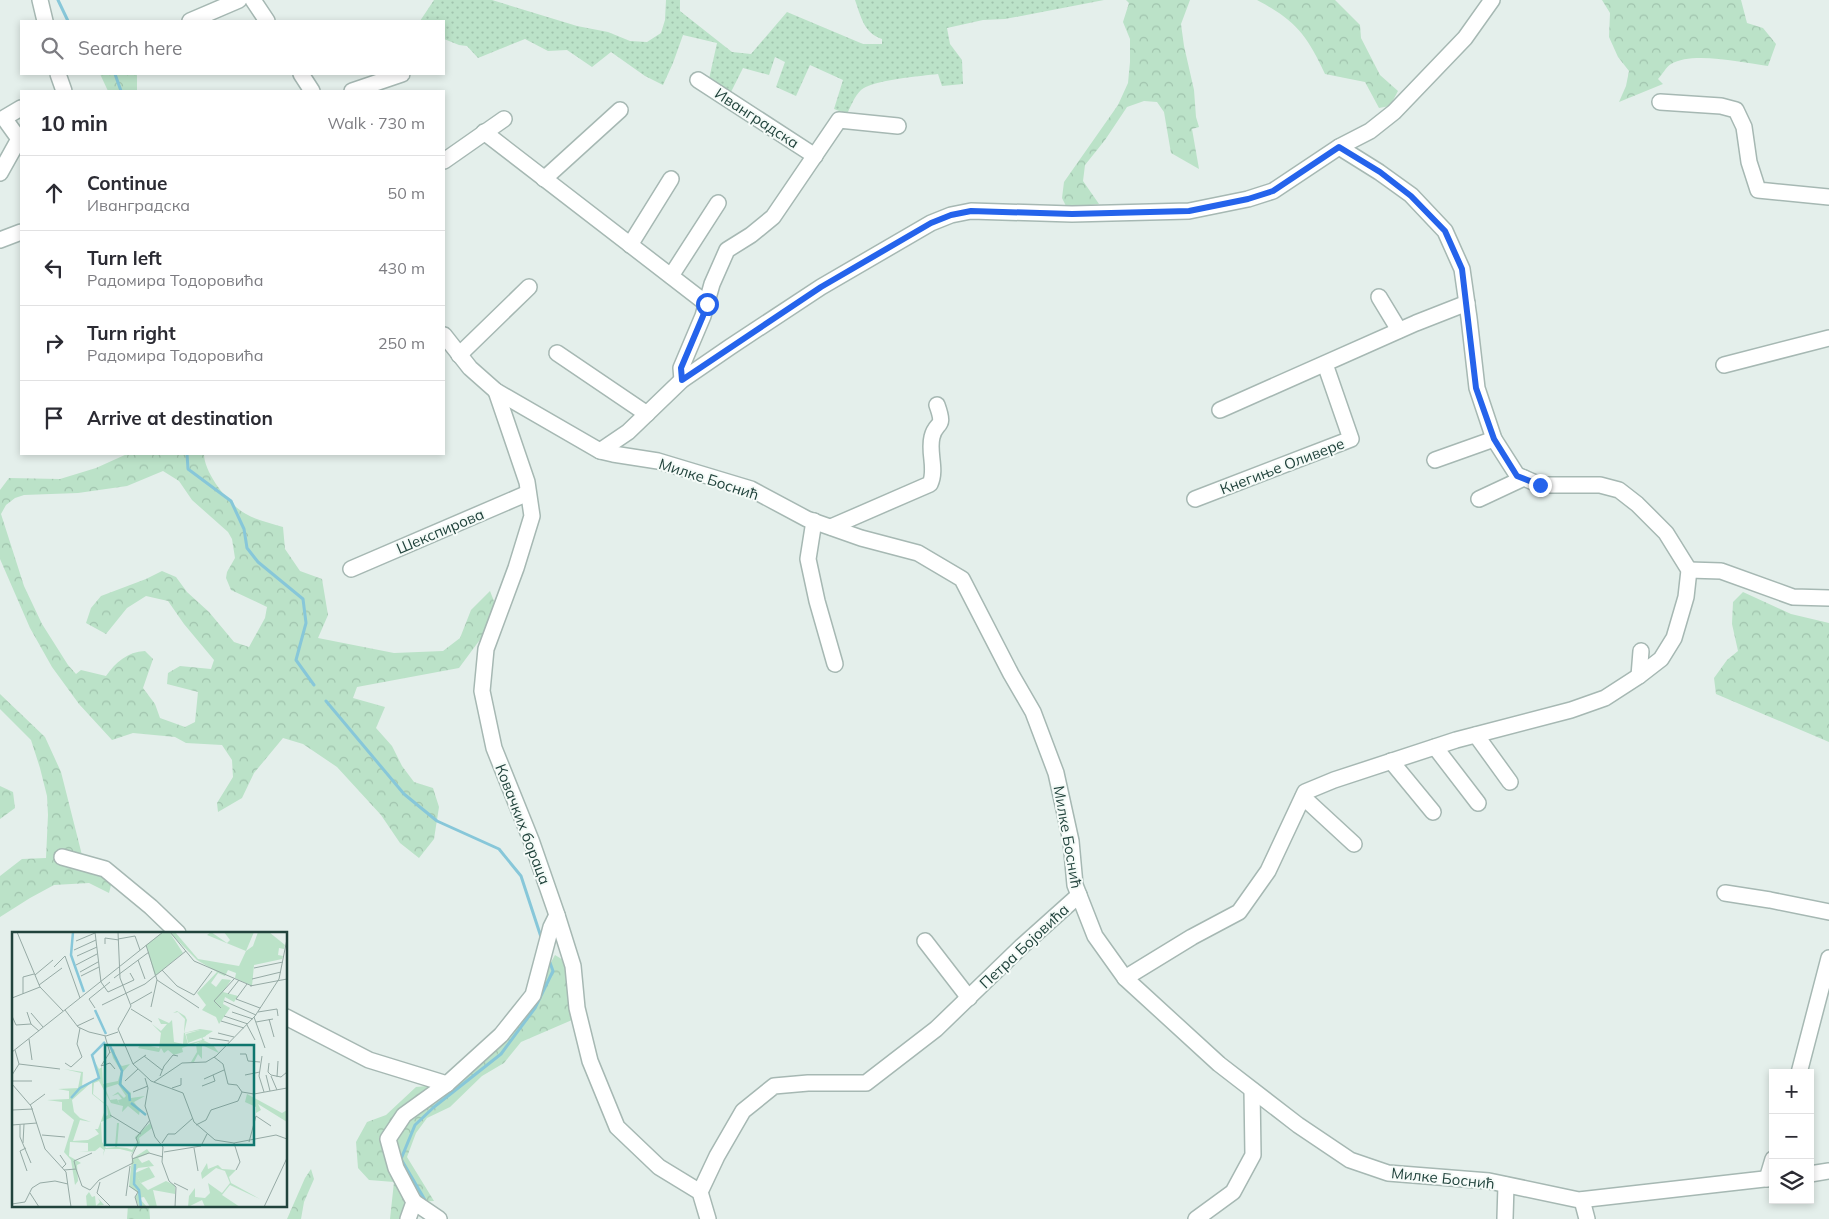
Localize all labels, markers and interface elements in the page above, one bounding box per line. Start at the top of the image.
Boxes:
search box [20,20,445,75]
icon: search [38,34,66,62]
text: Search here [78,36,182,60]
street label: Иванградска [711,84,803,152]
text: 10 min [40,110,108,136]
text: Walk · 730 m [327,113,425,133]
text: Continue [87,171,167,195]
icon: ahead [40,179,68,207]
text: 50 m [388,183,425,203]
text: Иванградска [87,195,190,215]
text: Turn left [87,246,162,270]
icon: left [40,254,68,282]
text: 430 m [378,258,425,278]
text: Радомира Тодоровића [87,270,264,290]
route start [696,293,719,316]
text: Turn right [87,321,176,345]
icon: right [40,329,68,357]
text: 250 m [378,333,425,353]
text: Радомира Тодоровића [87,345,264,365]
icon: arrive [40,404,68,432]
text: Arrive at destination [87,406,273,430]
street label: Кнегиње Оливере [1217,434,1347,498]
street label: Милке Боснић [657,454,761,504]
route end [1529,474,1552,497]
street label: Шекспирова [393,504,487,558]
street label: Ковачких бораца [491,761,555,887]
street label: Милке Боснић [1050,784,1086,890]
street label: Петра Бојовића [975,900,1073,992]
inset map [12,932,288,1206]
map controls [1769,1069,1814,1204]
button: + [1769,1069,1814,1114]
button: − [1769,1114,1814,1159]
button: layers [1769,1159,1814,1204]
street label: Милке Боснић [1390,1163,1496,1193]

